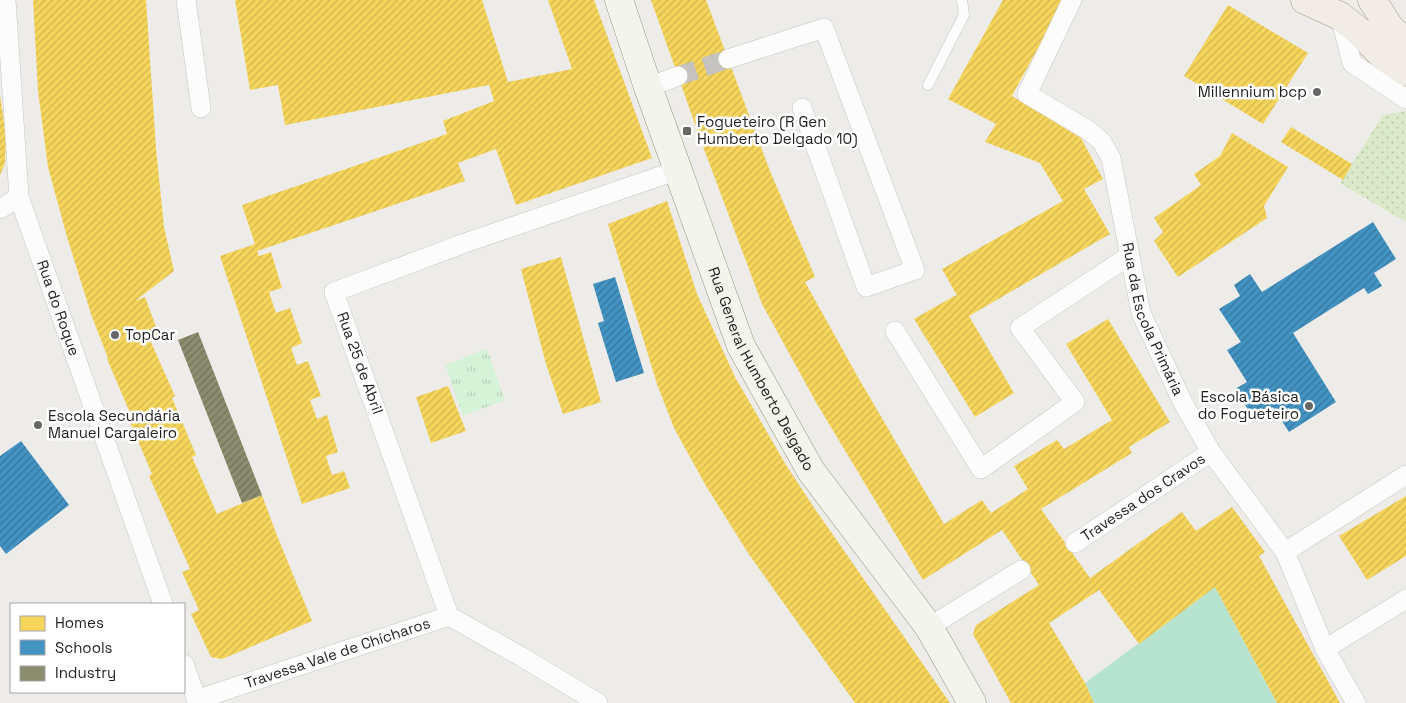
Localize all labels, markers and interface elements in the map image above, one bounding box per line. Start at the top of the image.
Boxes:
place label: Millennium bcp [1198,82,1307,101]
marker: Millennium bcp [1311,86,1323,98]
place label: Fogueteiro (R Gen Humberto Delgado 10) [697,112,858,149]
marker: Fogueteiro (R Gen Humberto Delgado 10) [681,125,693,137]
street label: Rua da Escola Primária [1119,241,1188,399]
street label: Rua do Roque [33,257,84,358]
street label: Rua General Humberto Delgado [704,264,819,474]
street label: Rua 25 de Abril [333,309,388,417]
place label: TopCar [125,325,175,344]
marker: TopCar [109,329,121,341]
place label: Escola Básica do Fogueteiro [1198,387,1299,423]
marker: Escola Básica do Fogueteiro [1303,400,1315,412]
place label: Escola Secundária Manuel Cargaleiro [48,406,181,442]
marker: Escola Secundária Manuel Cargaleiro [32,419,44,431]
street label: Travessa dos Cravos [1077,449,1209,545]
legend [10,603,185,693]
text: Homes [55,613,104,632]
street label: Travessa Vale de Chícharos [242,613,433,692]
text: Schools [55,638,113,657]
text: Industry [55,663,116,682]

